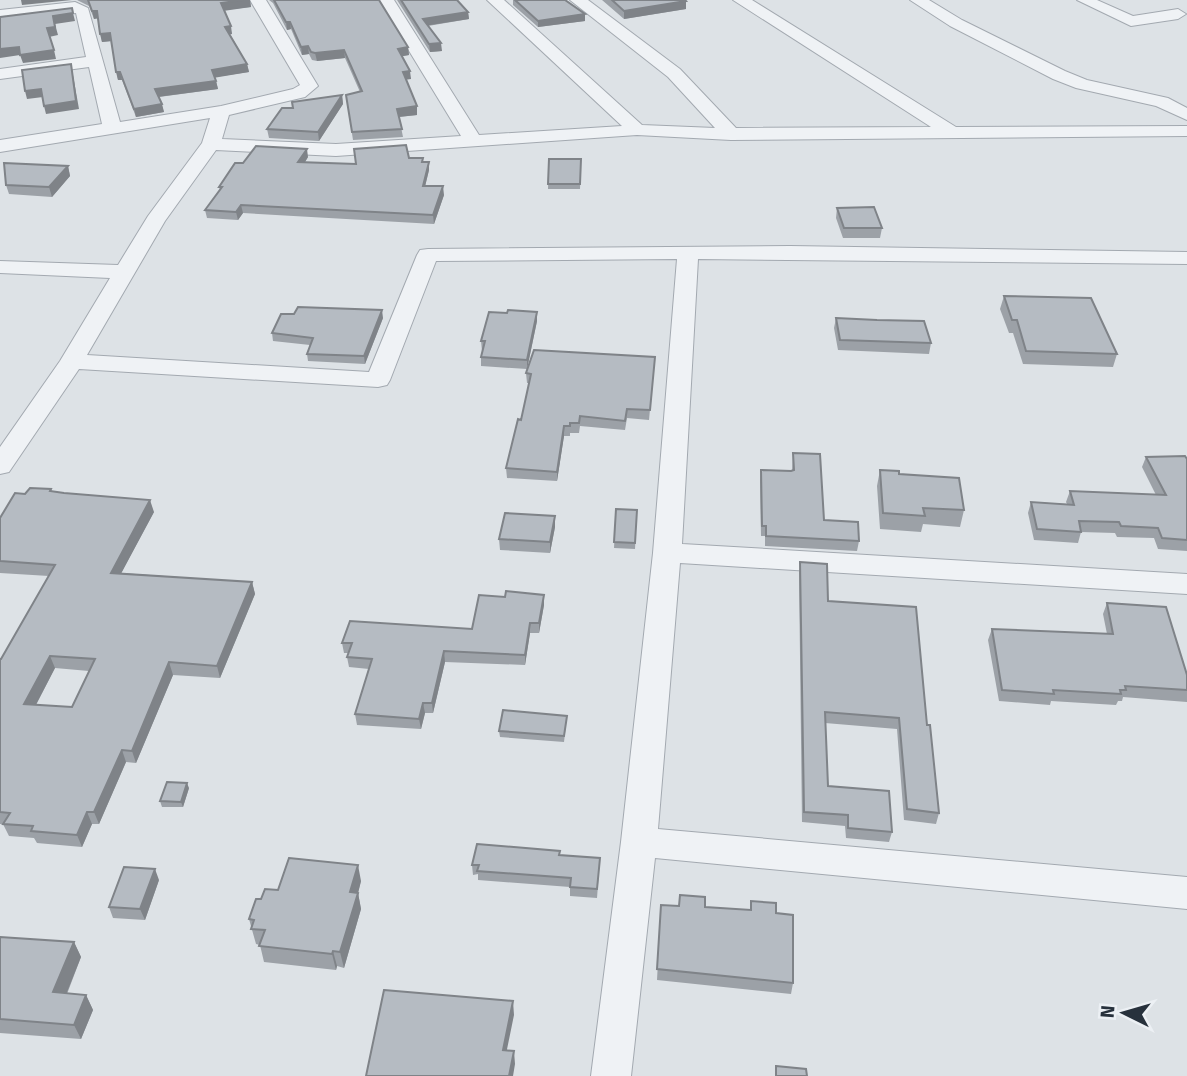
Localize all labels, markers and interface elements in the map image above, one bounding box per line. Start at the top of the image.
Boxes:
north arrow [1089,978,1159,1048]
text: N [1096,1004,1120,1019]

